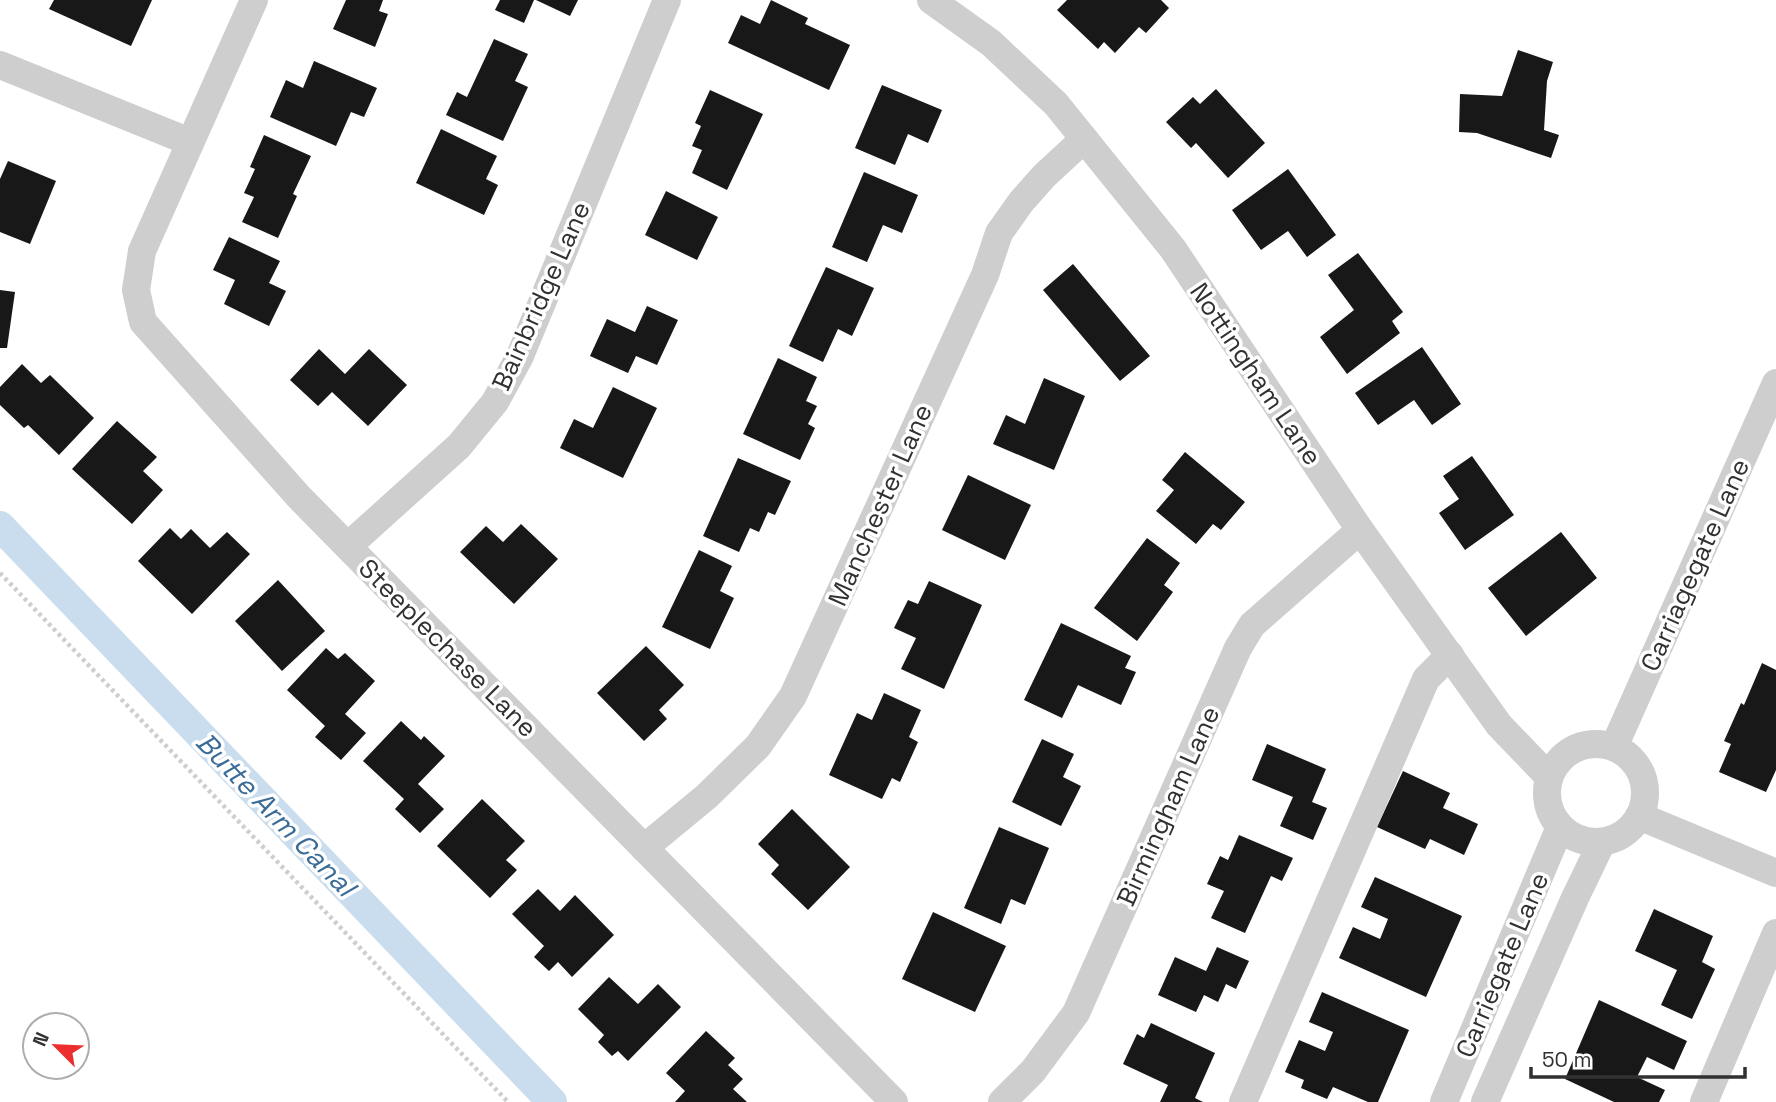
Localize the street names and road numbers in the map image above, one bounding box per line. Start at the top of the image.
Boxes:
street label: Bainbridge Lane [484,196,598,396]
street label: Nottingham Lane [1182,276,1330,472]
street label: Manchester Lane [820,399,940,611]
street label: Carriagegate Lane [1633,453,1757,677]
street label: Steeplechase Lane [351,551,545,745]
street label: Birmingham Lane [1109,701,1227,911]
street label: Carriegate Lane [1448,867,1556,1063]

